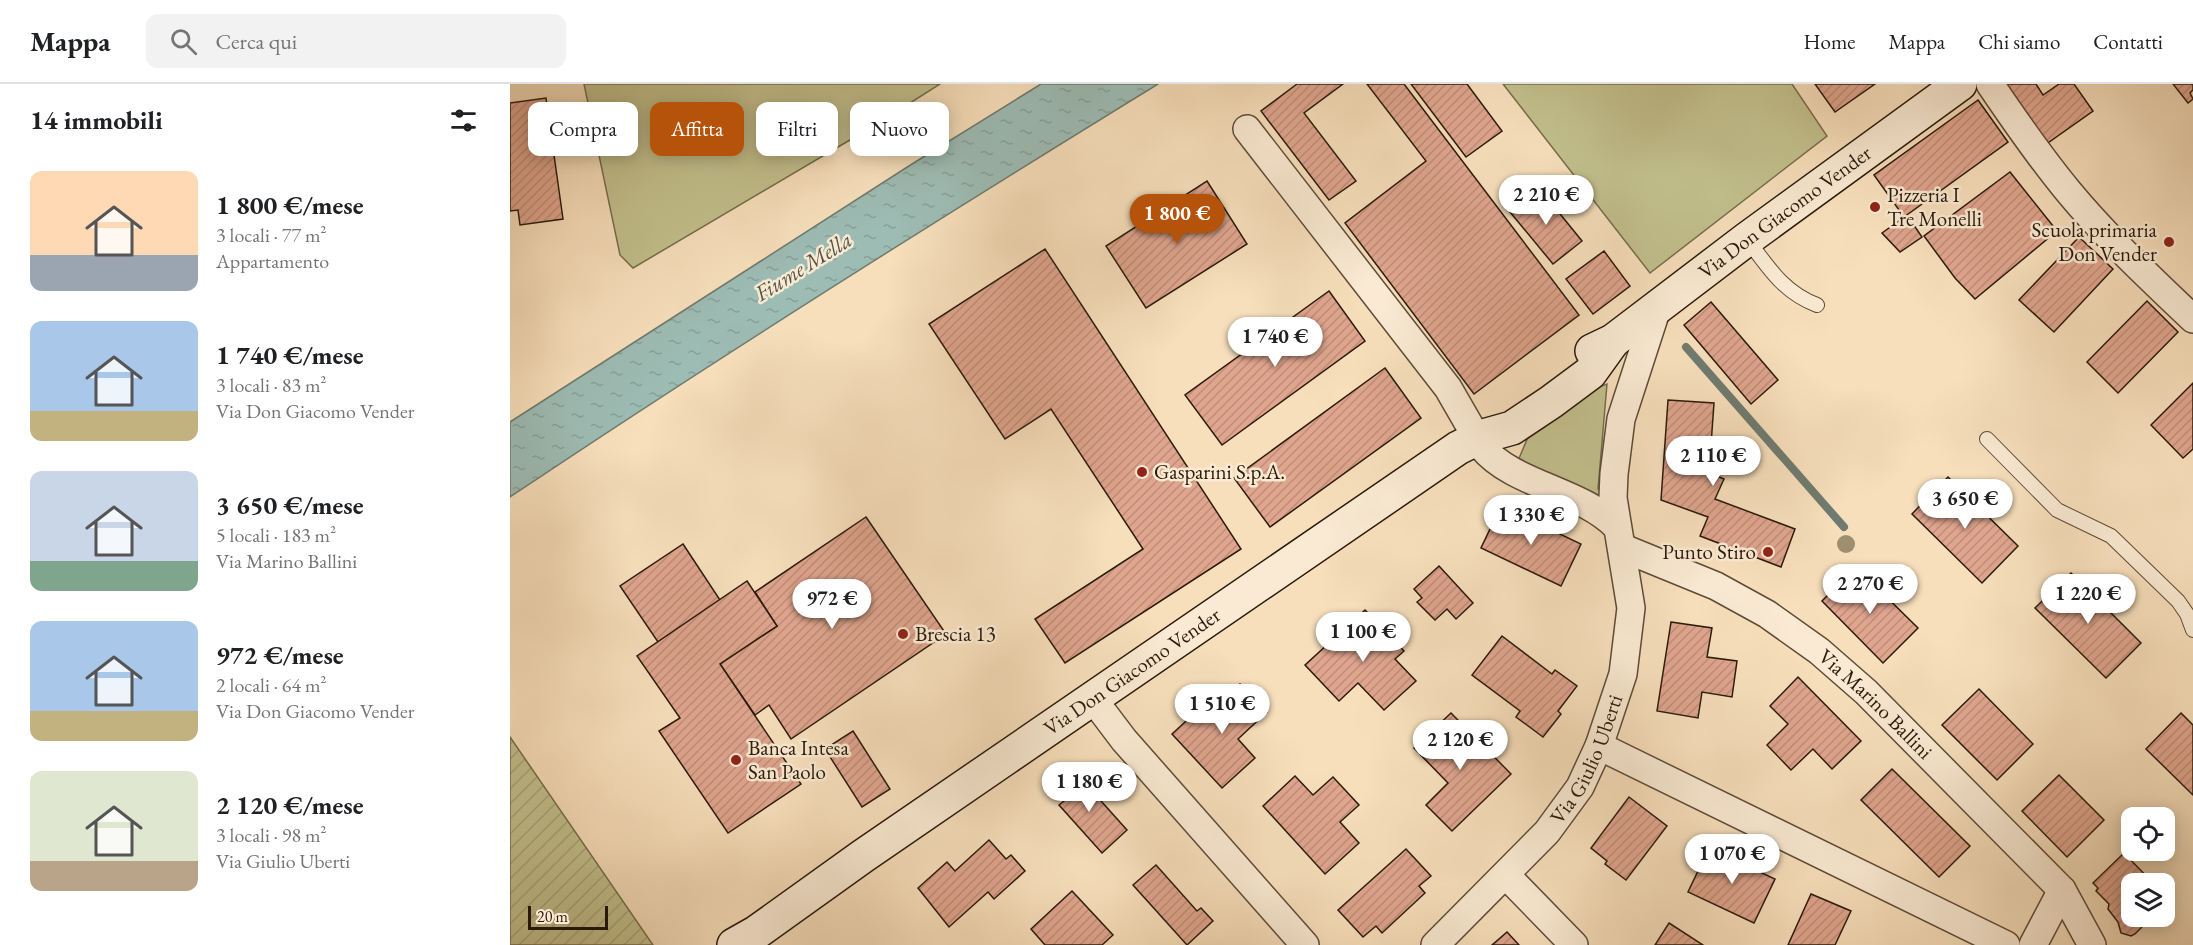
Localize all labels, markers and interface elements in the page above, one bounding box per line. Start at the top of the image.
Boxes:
search box [146,14,566,68]
text: Mappa [30,23,110,59]
icon: search [167,25,200,58]
text: Cerca qui [215,27,297,56]
text: Home [1804,28,1856,55]
text: Mappa [1889,28,1945,55]
text: Chi siamo [1978,28,2060,55]
text: Contatti [2093,28,2163,55]
chip: Compra [528,102,638,156]
chip: Affitta [650,102,744,156]
chip: Filtri [756,102,838,156]
chip: Nuovo [850,102,949,156]
text: 14 immobili [30,103,163,137]
icon: filters [447,104,480,137]
street label: Via Don Giacomo Vender [1692,139,1876,284]
pin: 2 210 € [1491,175,1601,226]
text: 2 210 € [1513,181,1579,207]
place label: Pizzeria I Tre Monelli [1887,181,1982,232]
text: 1 800 €/mese [216,188,364,222]
pin: 1 800 € [1122,194,1232,245]
icon: home [78,195,150,267]
text: 1 800 € [1144,200,1210,226]
marker: Pizzeria I Tre Monelli [1868,200,1882,214]
place label: Scuola primaria Don Vender [2032,216,2158,267]
text: 3 locali · 77 m² [216,222,327,248]
water label: Fiume Mella [748,225,857,308]
marker: Scuola primaria Don Vender [2162,235,2176,249]
text: Appartamento [216,248,329,274]
pin: 1 740 € [1220,317,1330,368]
text: 1 740 € [1242,323,1308,349]
text: 1 740 €/mese [216,338,364,372]
icon: home [78,345,150,417]
text: 3 locali · 83 m² [216,372,327,398]
text: Via Don Giacomo Vender [216,398,414,424]
pin: 2 110 € [1658,436,1768,487]
text: 2 110 € [1680,442,1746,468]
place label: Gasparini S.p.A. [1154,458,1285,485]
marker: Gasparini S.p.A. [1135,465,1149,479]
pin: 3 650 € [1910,479,2020,530]
text: 3 650 € [1932,485,1998,511]
text: 3 650 €/mese [216,488,364,522]
icon: home [78,495,150,567]
pin: 1 330 € [1476,495,1586,546]
text: 1 330 € [1498,501,1564,527]
text: 5 locali · 183 m² [216,522,336,548]
place label: Punto Stiro [1662,538,1756,565]
marker: Punto Stiro [1761,545,1775,559]
text: Via Marino Ballini [216,548,357,574]
pin: 2 270 € [1815,564,1925,615]
text: 2 270 € [1837,570,1903,596]
pin: 1 220 € [2033,574,2143,625]
pin: 972 € [790,579,874,630]
text: 1 220 € [2055,580,2121,606]
text: 972 € [806,585,858,611]
street label: Via Don Giacomo Vender [1038,601,1225,741]
pin: 1 100 € [1308,612,1418,663]
text: 1 100 € [1330,618,1396,644]
place label: Brescia 13 [915,620,996,647]
marker: Brescia 13 [896,627,910,641]
text: 972 €/mese [216,638,344,672]
street label: Via Marino Ballini [1813,643,1939,765]
icon: home [78,645,150,717]
text: 2 locali · 64 m² [216,672,327,698]
pin: 1 510 € [1167,684,1277,735]
text: 1 510 € [1189,690,1255,716]
street label: Via Giulio Uberti [1544,691,1628,829]
text: Via Don Giacomo Vender [216,698,414,724]
pin: 2 120 € [1405,720,1515,771]
text: 2 120 € [1427,726,1493,752]
place label: Banca Intesa San Paolo [748,734,849,785]
marker: Banca Intesa San Paolo [729,753,743,767]
pin: 1 180 € [1034,762,1144,813]
text: 1 180 € [1056,768,1122,794]
text: 2 120 €/mese [216,788,364,822]
icon: home [78,795,150,867]
map controls [2121,807,2175,927]
button: locate [2121,807,2175,861]
text: 3 locali · 98 m² [216,822,327,848]
pin: 1 070 € [1677,834,1787,885]
text: 1 070 € [1699,840,1765,866]
text: Via Giulio Uberti [216,848,350,874]
button: layers [2121,873,2175,927]
scale bar [528,903,608,930]
text: 20 m [537,906,568,927]

